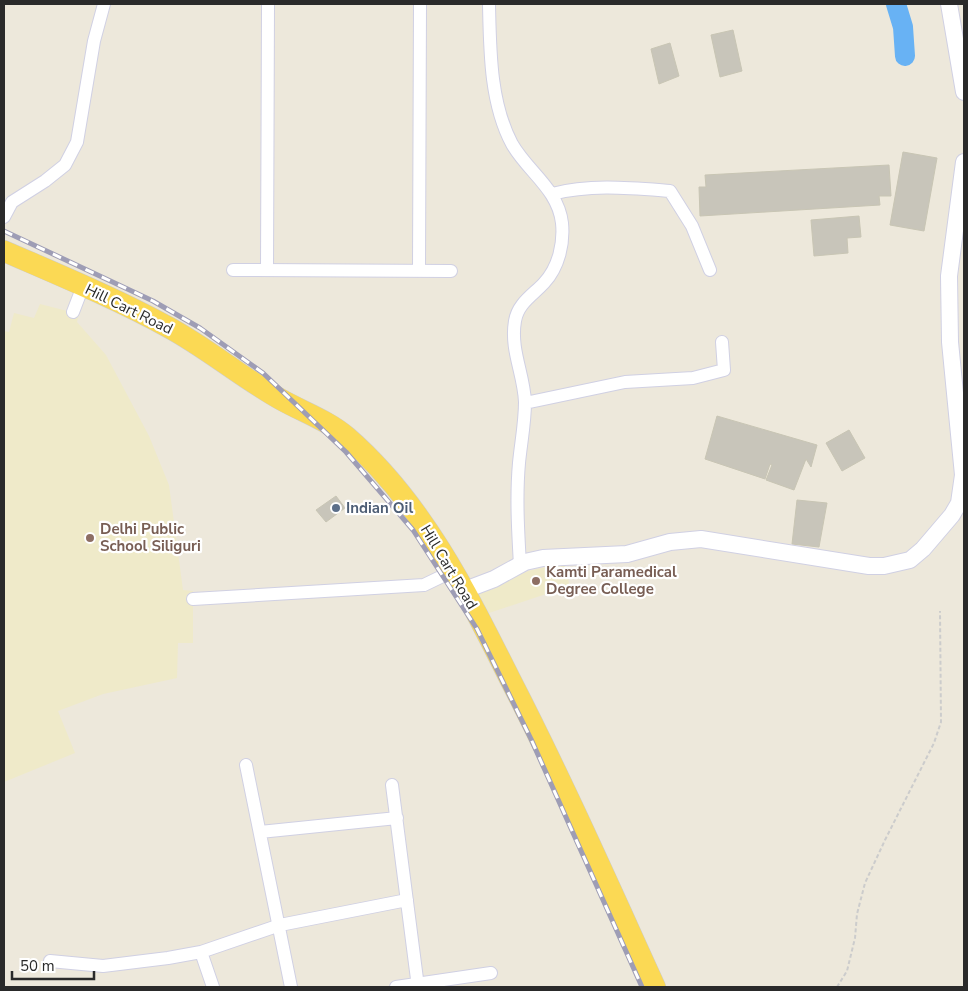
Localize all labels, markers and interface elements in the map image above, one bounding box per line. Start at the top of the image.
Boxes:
street label: Hill Cart Road [82,279,176,339]
place label: Indian Oil [346,498,413,518]
marker: Indian Oil [330,502,342,514]
place label: Delhi Public School Siliguri [100,519,201,556]
street label: Hill Cart Road [416,521,482,613]
marker: Delhi Public School Siliguri [84,532,96,544]
place label: Kamti Paramedical Degree College [546,562,677,599]
marker: Kamti Paramedical Degree College [530,575,542,587]
scale bar [12,948,95,980]
text: 50 m [20,956,55,976]

